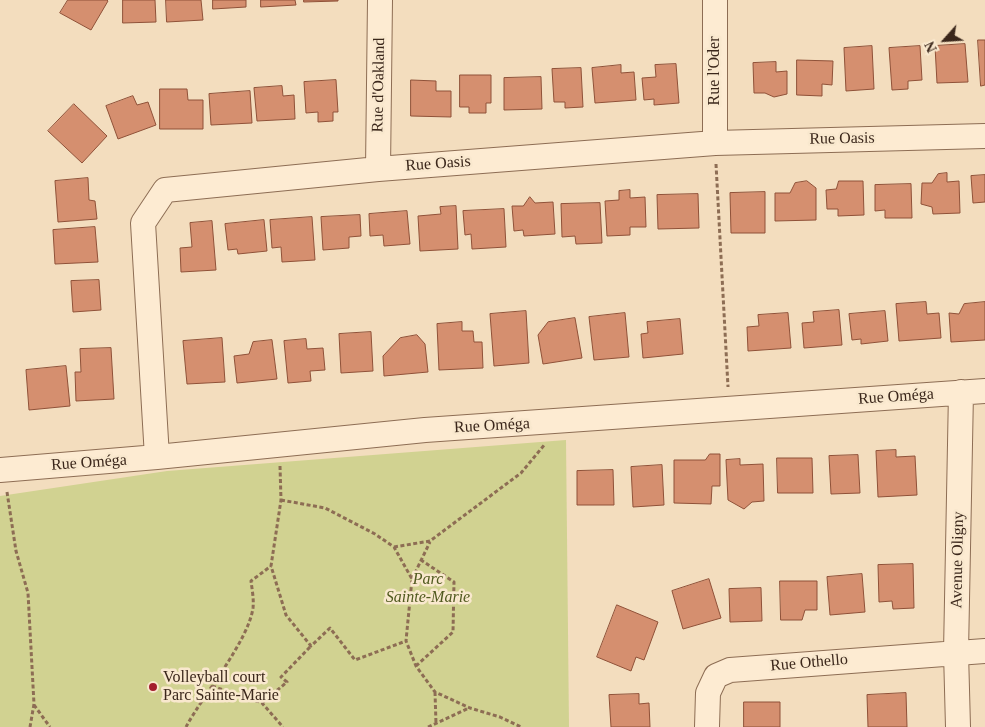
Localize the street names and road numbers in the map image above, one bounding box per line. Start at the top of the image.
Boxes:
street label: Rue l'Oder [705,36,725,106]
street label: Rue d'Oakland [369,37,389,133]
street label: Rue Oasis [809,129,875,149]
street label: Rue Oasis [405,152,471,176]
street label: Rue Oméga [857,385,935,409]
street label: Rue Oméga [454,414,530,438]
street label: Rue Oméga [50,451,128,475]
street label: Avenue Oligny [948,511,968,609]
street label: Rue Othello [769,650,849,676]

